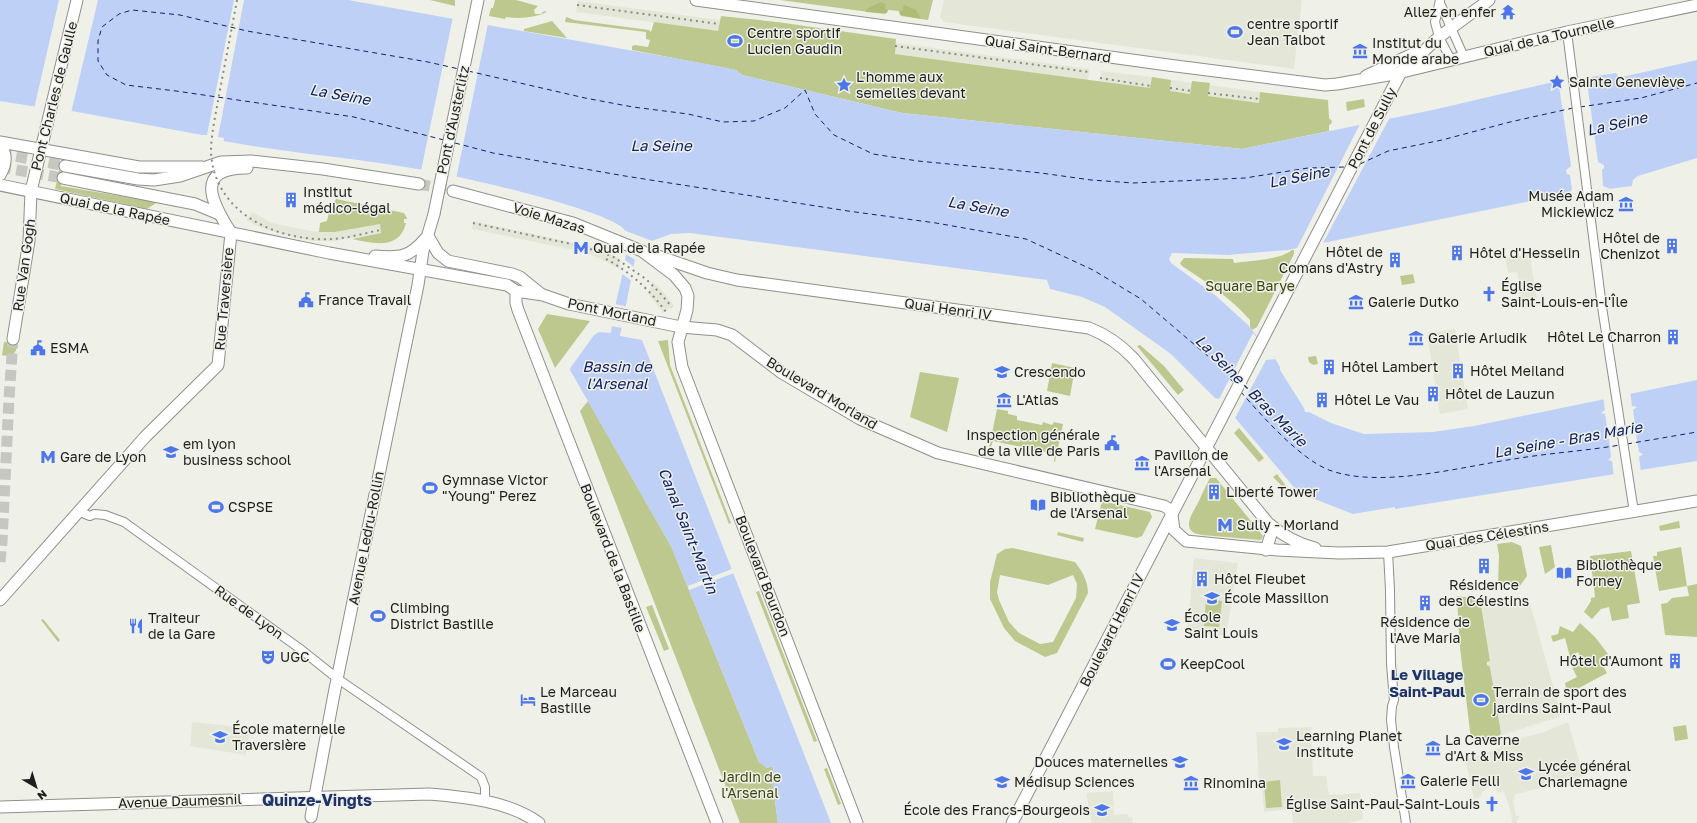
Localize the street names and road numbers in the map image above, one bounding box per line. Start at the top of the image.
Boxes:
street label: Quai de la Tournelle [1482,13,1616,60]
street label: Pont Charles de Gaulle [27,19,80,172]
street label: Quai Saint-Bernard [984,31,1112,66]
street label: Pont d'Austerlitz [433,64,472,176]
street label: Pont de Sully [1344,84,1399,171]
street label: Quai de la Rapée [58,189,172,228]
street label: Voie Mazas [511,198,587,237]
street label: Rue Van Gogh [9,218,38,312]
street label: Rue Traversière [211,247,236,351]
street label: Pont Morland [566,294,658,329]
street label: Quai Henri IV [903,294,993,323]
street label: Boulevard Morland [764,353,881,432]
street label: Avenue Ledru-Rollin [344,470,387,606]
street label: Boulevard de la Bastille [577,481,650,635]
street label: Boulevard Bourdon [733,513,794,639]
street label: Quai des Célestins [1424,517,1550,554]
street label: Boulevard Henri IV [1076,570,1148,689]
street label: Rue de Lyon [212,581,287,642]
street label: Avenue Daumesnil [118,790,242,811]

